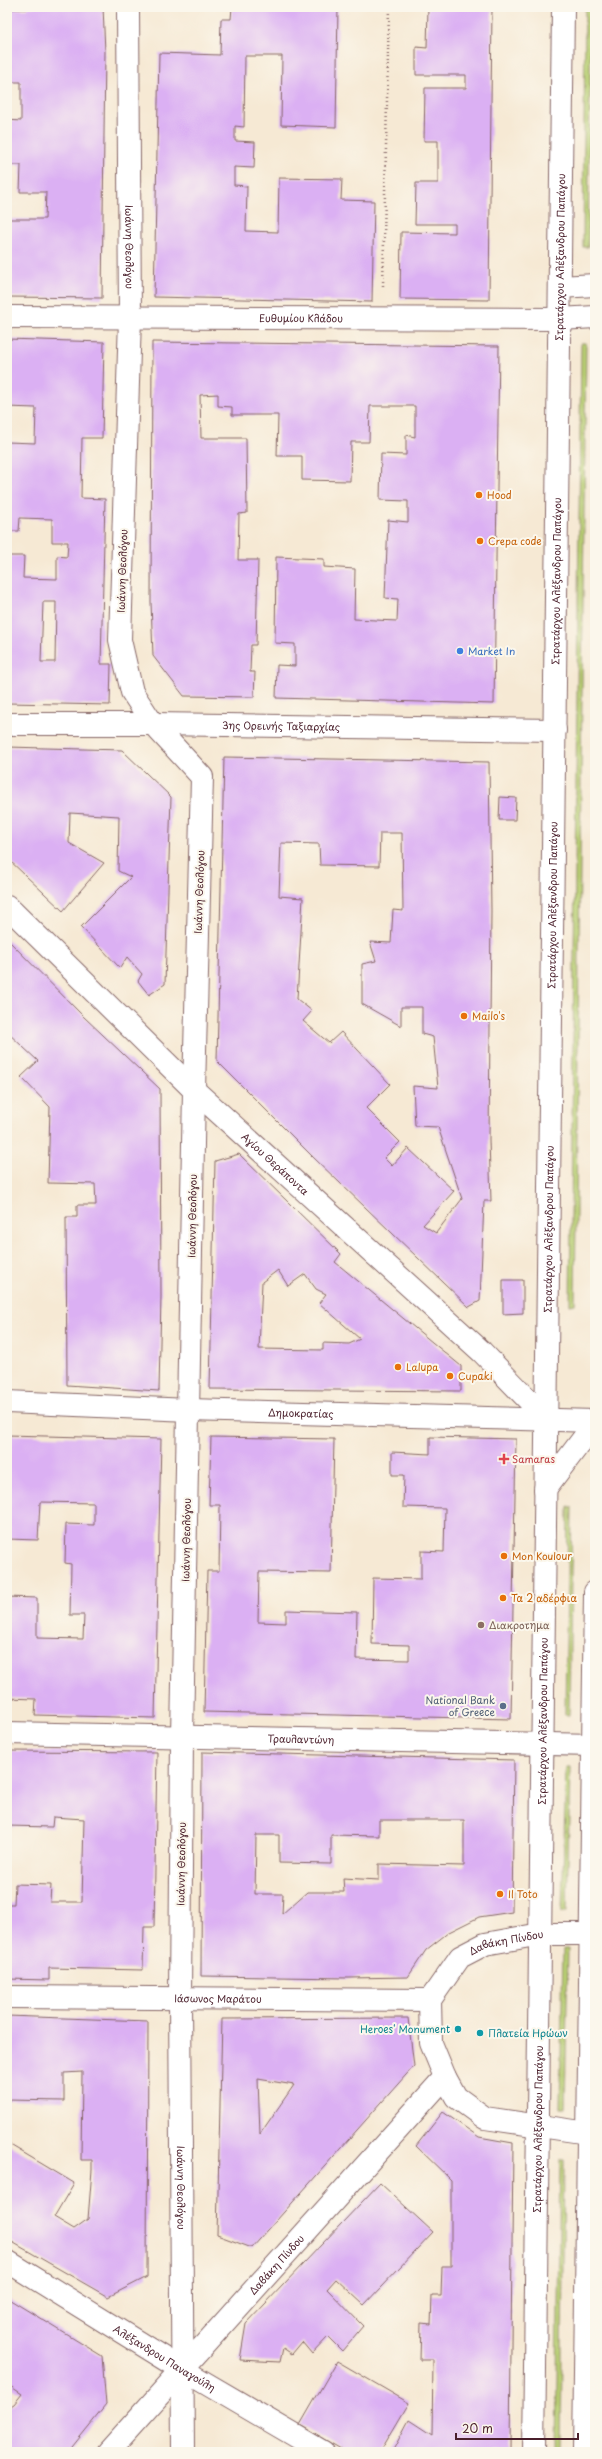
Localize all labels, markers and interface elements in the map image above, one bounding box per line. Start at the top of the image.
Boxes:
street label: Στρατάρχου Αλέξανδρου Παπάγου [551,173,568,341]
street label: Ιωάννη Θεολόγου [122,205,138,289]
street label: Ευθυμίου Κλάδου [259,310,343,325]
place label: Hood [487,487,512,502]
marker: Hood [474,490,484,500]
street label: Στρατάρχου Αλέξανδρου Παπάγου [547,497,564,665]
street label: Ιωάννη Θεολόγου [113,529,130,613]
place label: Crepa code [488,533,542,548]
marker: Crepa code [475,536,485,546]
place label: Market In [468,643,515,658]
marker: Market In [455,646,465,656]
street label: 3ης Ορεινής Ταξιαρχίας [222,717,340,734]
street label: Στρατάρχου Αλέξανδρου Παπάγου [543,821,560,989]
street label: Ιωάννη Θεολόγου [190,850,207,934]
place label: Mailo's [472,1008,505,1023]
marker: Mailo's [459,1011,469,1021]
street label: Αγίου Θεράποντα [238,1129,313,1198]
street label: Στρατάρχου Αλέξανδρου Παπάγου [540,1145,557,1313]
street label: Ιωάννη Θεολόγου [183,1174,200,1258]
place label: Lalupa [406,1359,439,1374]
marker: Lalupa [393,1362,403,1372]
place label: Cupaki [458,1368,493,1383]
marker: Cupaki [445,1371,455,1381]
street label: Δημοκρατίας [268,1404,334,1421]
place label: Samaras [512,1451,555,1466]
marker: Samaras [499,1454,509,1464]
street label: Ιωάννη Θεολόγου [177,1498,194,1582]
place label: Mon Koulour [512,1548,572,1563]
marker: Mon Koulour [499,1551,509,1561]
place label: Τα 2 αδέρφια [511,1590,577,1605]
marker: Τα 2 αδέρφια [498,1593,508,1603]
place label: Διακροτημα [489,1617,550,1632]
marker: Διακροτημα [476,1620,486,1630]
street label: Στρατάρχου Αλέξανδρου Παπάγου [534,1637,551,1805]
place label: National Bank of Greece [426,1692,496,1719]
marker: National Bank of Greece [498,1701,508,1711]
street label: Τραυλαντώνη [267,1730,335,1747]
street label: Ιωάννη Θεολόγου [172,1822,189,1906]
place label: Il Toto [508,1886,538,1901]
marker: Il Toto [495,1889,505,1899]
street label: Δαβάκη Πίνδου [466,1926,545,1958]
street label: Ιάσωνος Μαράτου [174,1990,262,2006]
place label: Heroes' Monument [360,2021,450,2036]
marker: Heroes' Monument [453,2024,463,2034]
place label: Πλατεία Ηρώων [488,2025,568,2040]
marker: Πλατεία Ηρώων [475,2028,485,2038]
street label: Στρατάρχου Αλέξανδρου Παπάγου [529,2045,546,2213]
street label: Ιωάννη Θεολόγου [174,2146,190,2230]
street label: Δαβάκη Πίνδου [245,2231,307,2298]
street label: Αλέξανδρου Παναγούλη [111,2321,219,2395]
scale bar [456,2415,578,2441]
text: 20 m [462,2419,493,2437]

